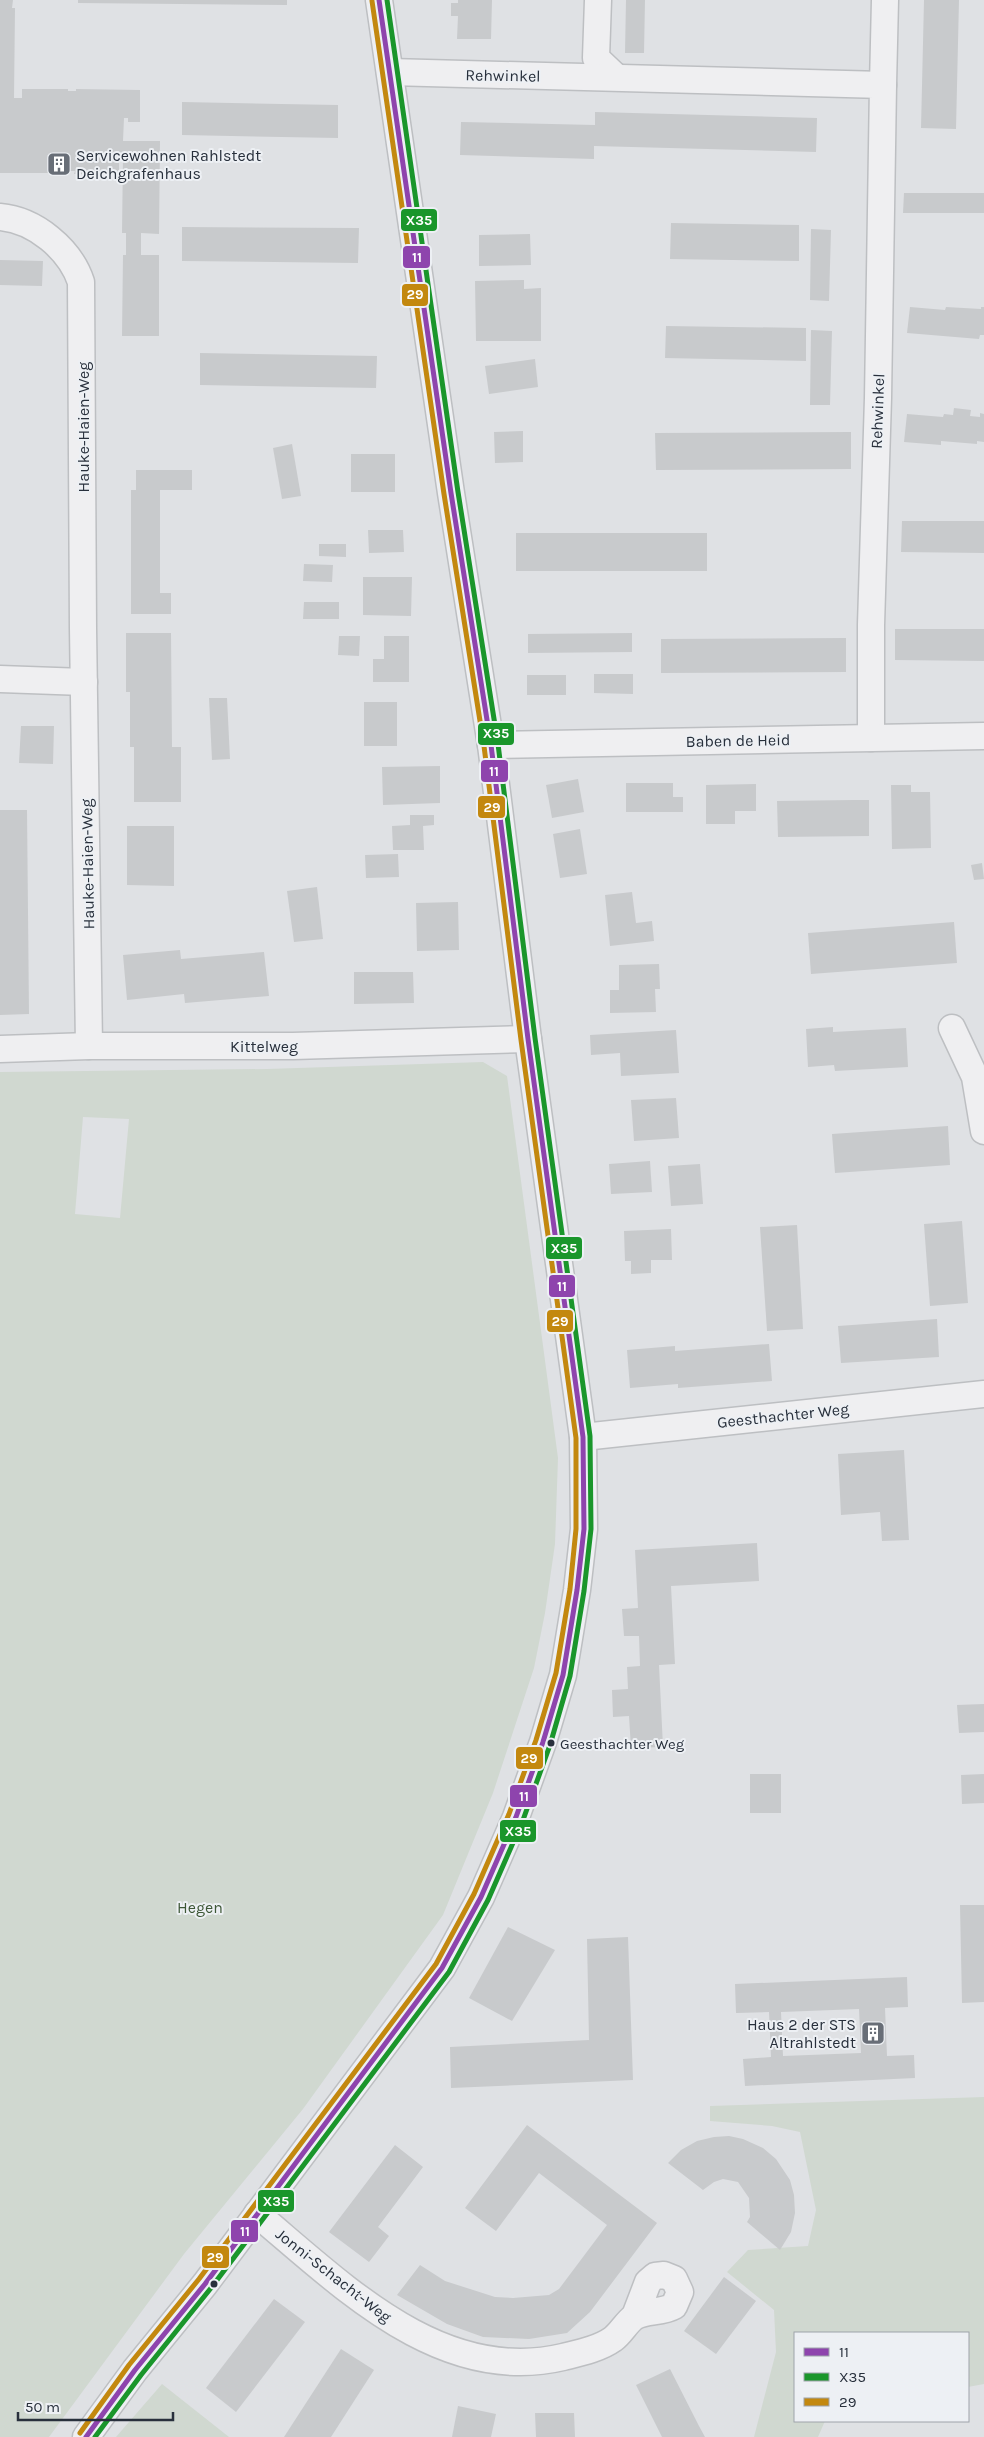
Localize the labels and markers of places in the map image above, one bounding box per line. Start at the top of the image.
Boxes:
place label: Servicewohnen Rahlstedt Deichgrafenhaus [76,146,261,183]
building icon: Servicewohnen Rahlstedt Deichgrafenhaus [46,151,72,177]
place label: Geesthachter Weg [560,1735,685,1753]
marker: Geesthachter Weg [546,1738,556,1748]
place label: Haus 2 der STS Altrahlstedt [747,2015,856,2052]
building icon: Haus 2 der STS Altrahlstedt [860,2020,886,2046]
unlabelled marker [209,2279,219,2289]

